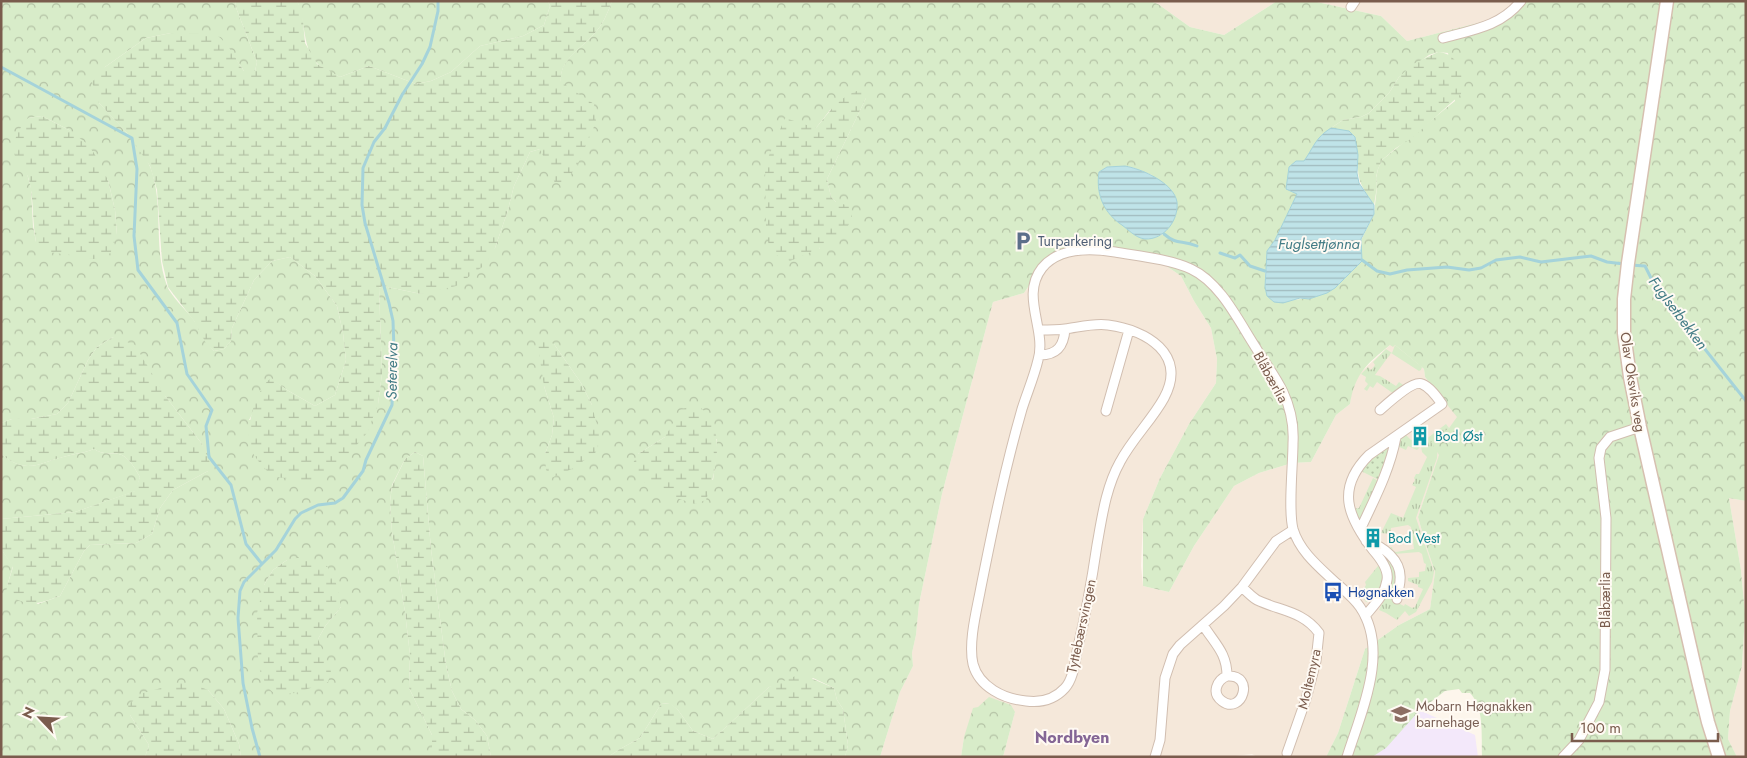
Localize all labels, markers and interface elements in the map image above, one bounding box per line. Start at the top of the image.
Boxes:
parking icon: Turparkering [1012,230,1034,252]
place label: Turparkering [1038,231,1112,251]
water label: Fuglsettjønna [1278,233,1361,255]
water label: Fuglsetbekken [1643,272,1713,354]
street label: Olav Oksviks veg [1615,331,1651,433]
water label: Seterelva [381,342,404,400]
street label: Blåbærlia [1249,348,1293,406]
building icon: Bod Øst [1409,425,1431,447]
place label: Bod Øst [1435,426,1483,446]
building icon: Bod Vest [1362,527,1384,549]
place label: Bod Vest [1388,528,1441,548]
street label: Blåbærlia [1595,572,1615,628]
street label: Tyttebærsvingen [1061,577,1101,675]
bus stop icon: Høgnakken [1322,581,1344,603]
place label: Høgnakken [1348,582,1414,602]
street label: Moltemyra [1292,647,1326,711]
north arrow [15,693,65,743]
place label: Mobarn Høgnakken barnehage [1416,696,1532,732]
text: N [17,703,40,722]
school or university icon: Mobarn Høgnakken barnehage [1390,703,1412,725]
scale bar [1572,710,1718,742]
text: 100 m [1580,717,1621,739]
district label: Nordbyen [1035,726,1109,749]

